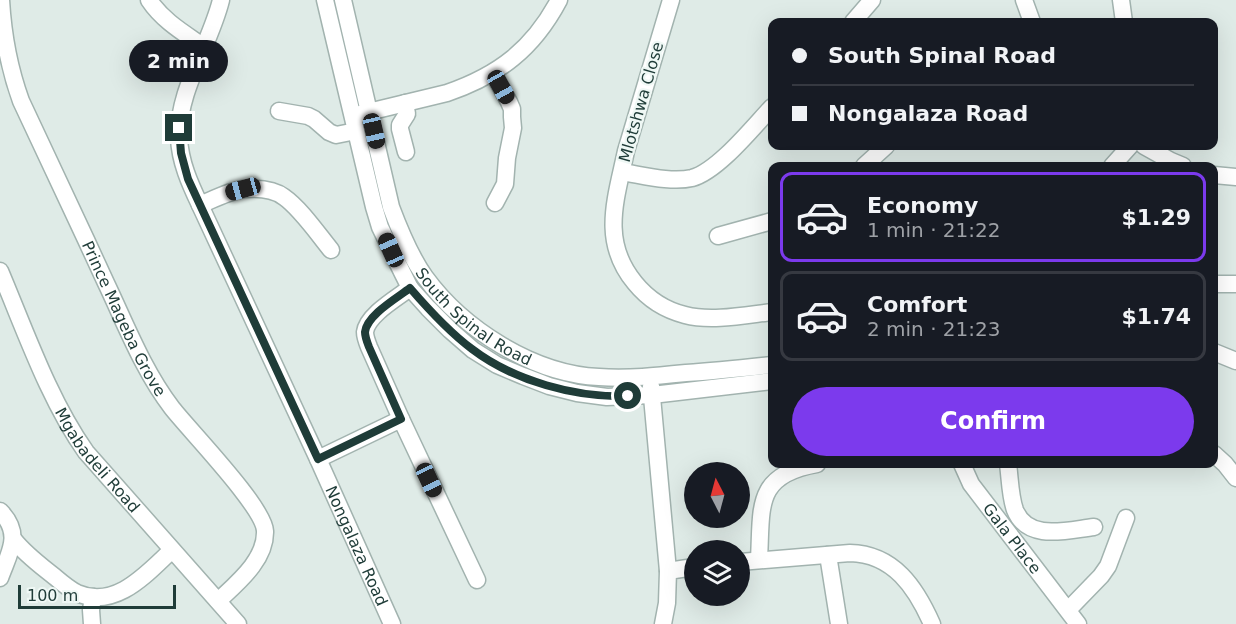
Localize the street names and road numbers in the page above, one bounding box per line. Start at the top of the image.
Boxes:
street label: Mlotshwa Close [615,40,667,164]
street label: Prince Mageba Grove [78,238,170,400]
street label: South Spinal Road [412,264,535,369]
street label: Mgabadeli Road [51,404,144,516]
street label: Nongalaza Road [322,483,392,609]
street label: Gala Place [979,499,1045,577]

